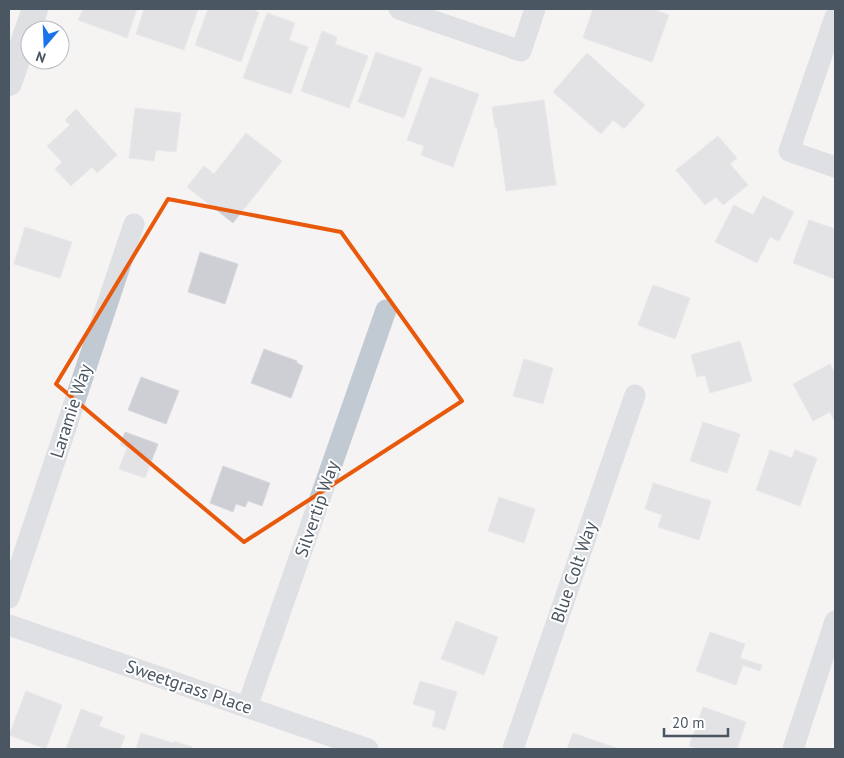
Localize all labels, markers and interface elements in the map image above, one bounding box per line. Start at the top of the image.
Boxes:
north arrow [20,20,70,70]
text: N [33,47,48,67]
street label: Laramie Way [45,360,97,461]
street label: Silvertip Way [289,457,344,560]
street label: Blue Colt Way [545,517,602,626]
street label: Sweetgrass Place [123,654,255,719]
scale bar [664,706,728,738]
text: 20 m [672,713,705,732]

